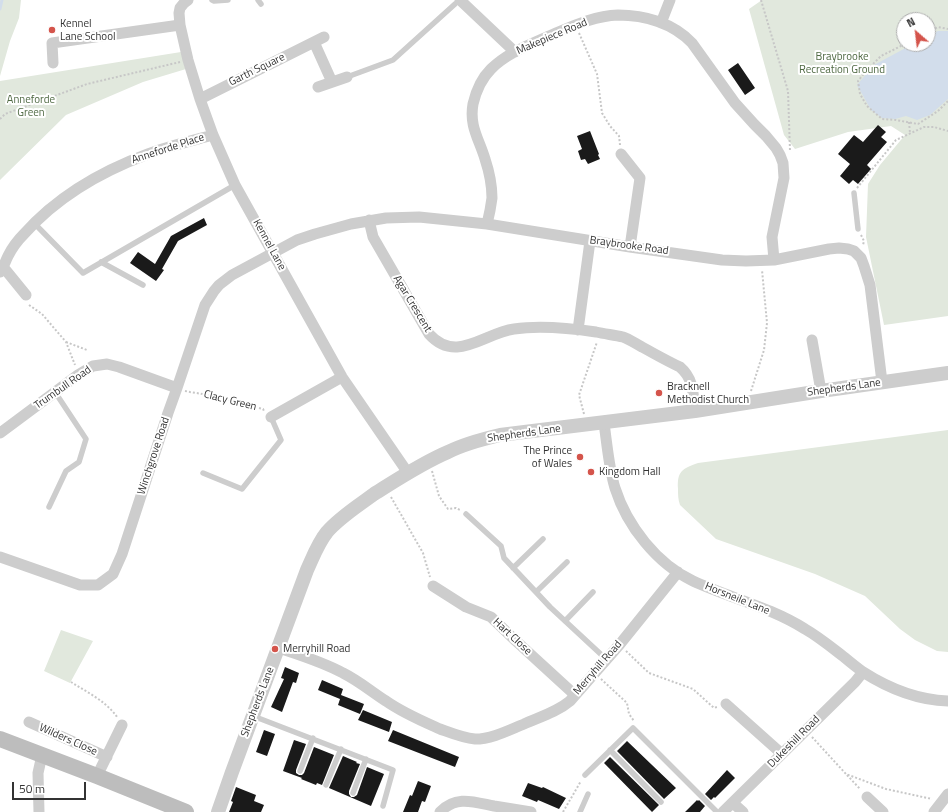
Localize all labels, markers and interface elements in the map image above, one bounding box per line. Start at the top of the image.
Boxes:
north arrow [896,12,936,52]
text: N [904,13,918,31]
street label: Makepiece Road [515,16,589,58]
place label: Kennel Lane School [60,17,115,43]
marker: Kennel Lane School [47,25,57,35]
park label: Braybrooke Recreation Ground [799,50,885,76]
street label: Garth Square [227,51,287,89]
park label: Anneforde Green [7,93,55,119]
street label: Anneforde Place [130,131,206,167]
street label: Kennel Lane [250,217,288,273]
street label: Braybrooke Road [589,234,669,258]
street label: Agar Crescent [390,273,434,335]
street label: Trumbull Road [32,363,94,413]
street label: Shepherds Lane [806,376,882,400]
place label: Bracknell Methodist Church [667,380,749,406]
street label: Clacy Green [202,388,258,414]
marker: Bracknell Methodist Church [654,388,664,398]
street label: Winchgrove Road [135,416,173,496]
street label: Shepherds Lane [486,422,562,446]
place label: The Prince of Wales [523,444,572,470]
marker: The Prince of Wales [575,452,585,462]
place label: Kingdom Hall [599,465,660,479]
marker: Kingdom Hall [586,467,596,477]
street label: Horsneile Lane [703,580,771,618]
street label: Hart Close [490,616,534,658]
street label: Merryhill Road [571,638,625,698]
place label: Merryhill Road [283,642,350,656]
marker: Merryhill Road [270,644,280,654]
street label: Shepherds Lane [239,665,277,739]
street label: Dukeshill Road [765,713,823,771]
street label: Wilders Close [37,721,99,759]
scale bar [14,774,88,800]
text: 50 m [19,779,45,798]

